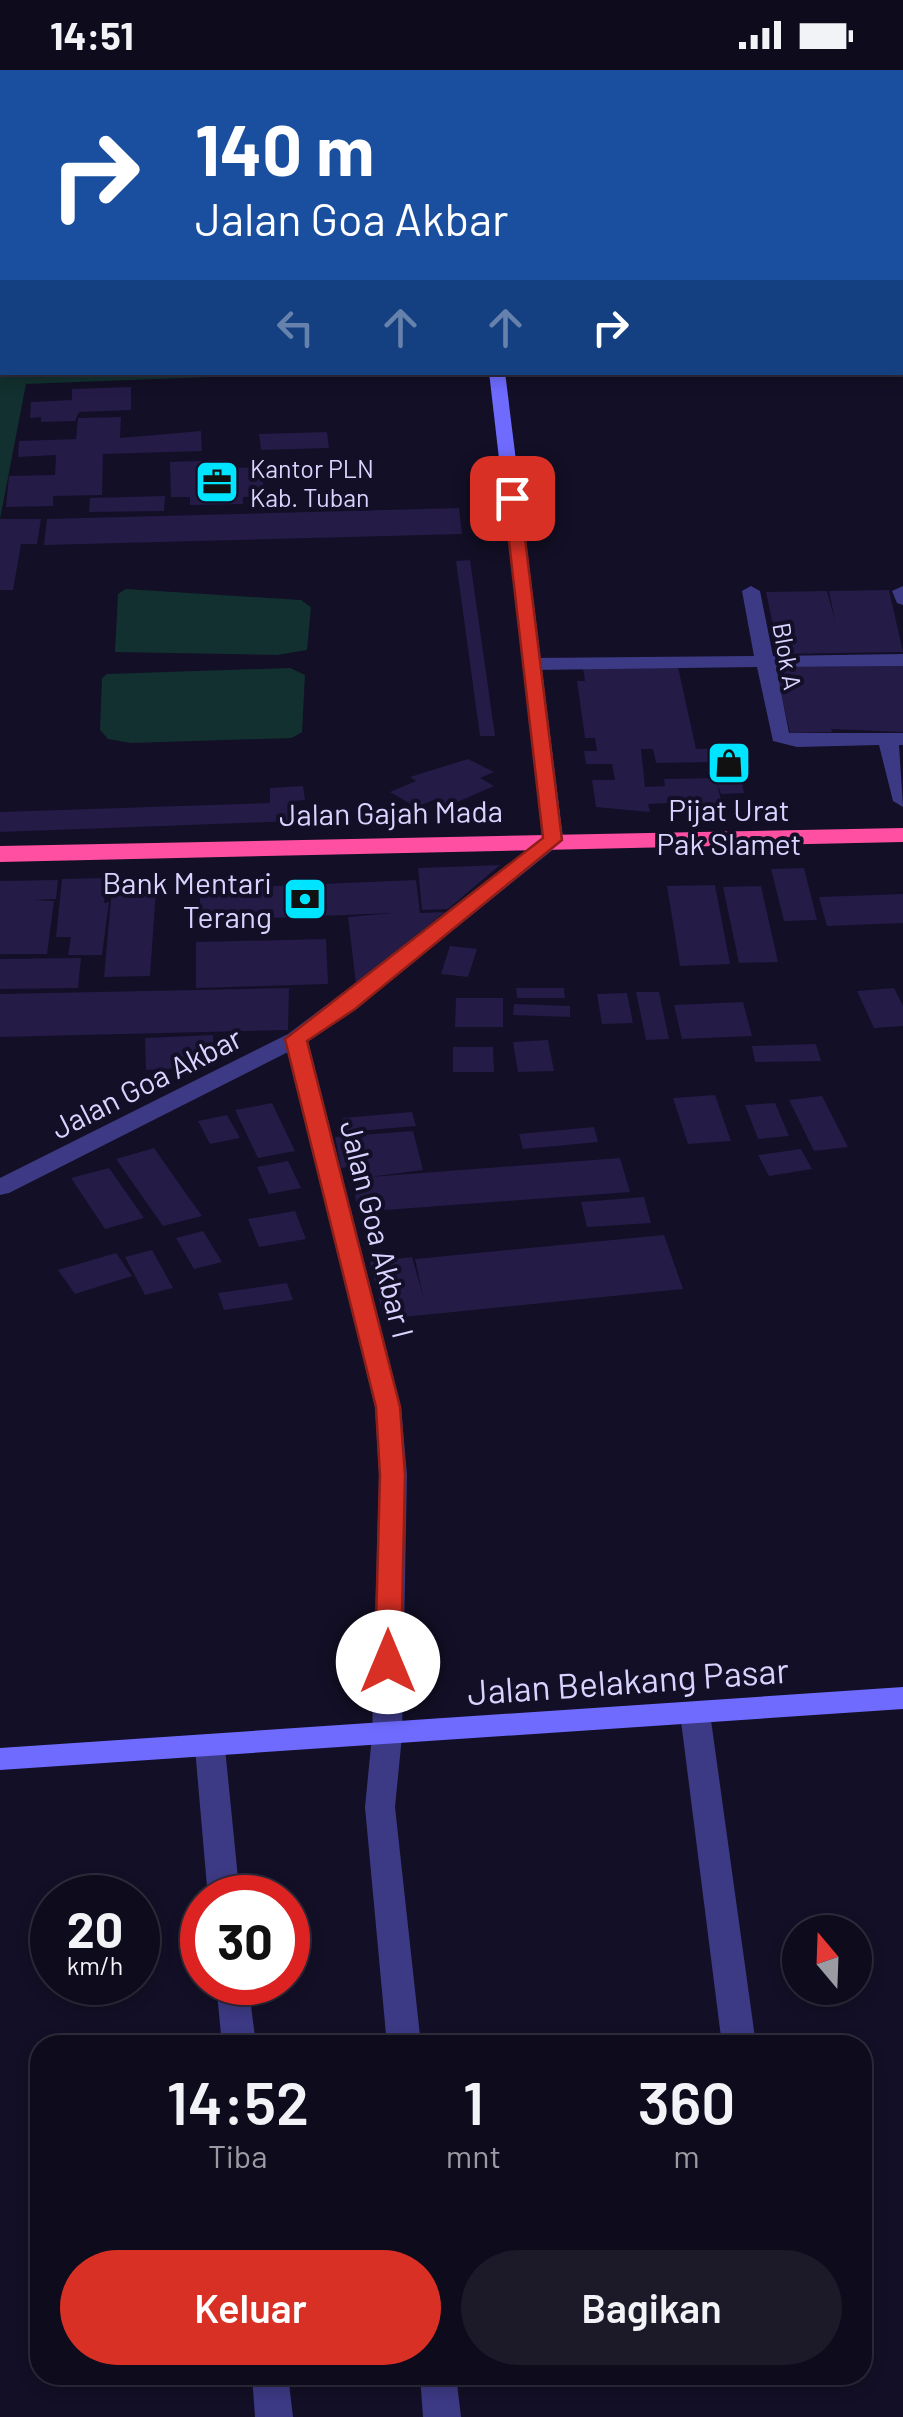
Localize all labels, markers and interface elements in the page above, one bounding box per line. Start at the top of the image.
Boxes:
text: 14:51 [50,12,134,58]
text: 140 m [195,106,374,190]
icon: right [30,110,160,240]
text: Jalan Goa Akbar [195,191,508,245]
icon: left [268,300,323,355]
icon: ahead [373,300,428,355]
icon: ahead [478,300,533,355]
icon: right [583,300,638,355]
place label: Kantor PLN Kab. Tuban [250,453,374,512]
pin [470,456,555,541]
office icon: Kantor PLN Kab. Tuban [194,459,240,505]
icon: arrive [485,471,540,526]
street label: Blok A [767,620,809,692]
shop icon: Pijat Urat Pak Slamet [706,740,752,786]
place label: Pijat Urat Pak Slamet [656,791,802,861]
street label: Jalan Gajah Mada [279,792,503,832]
place label: Bank Mentari Terang [102,864,272,934]
bank icon: Bank Mentari Terang [282,876,328,922]
street label: Jalan Goa Akbar [45,1018,247,1145]
street label: Jalan Goa Akbar I [334,1117,422,1341]
position arrow [336,1610,440,1714]
street label: Jalan Belakang Pasar [466,1648,790,1712]
speed limit sign: 30 [180,1875,310,2005]
text: 20 [67,1898,123,1958]
north arrow [782,1915,872,2005]
map controls [782,1915,872,2005]
text: km/h [67,1950,123,1980]
text: 14:52 [167,2065,309,2137]
text: 1 [463,2065,484,2137]
text: 360 [638,2065,735,2137]
text: Tiba [208,2136,268,2174]
text: mnt [446,2136,501,2174]
text: m [673,2136,700,2174]
button: Keluar [60,2250,441,2365]
button: Bagikan [461,2250,842,2365]

